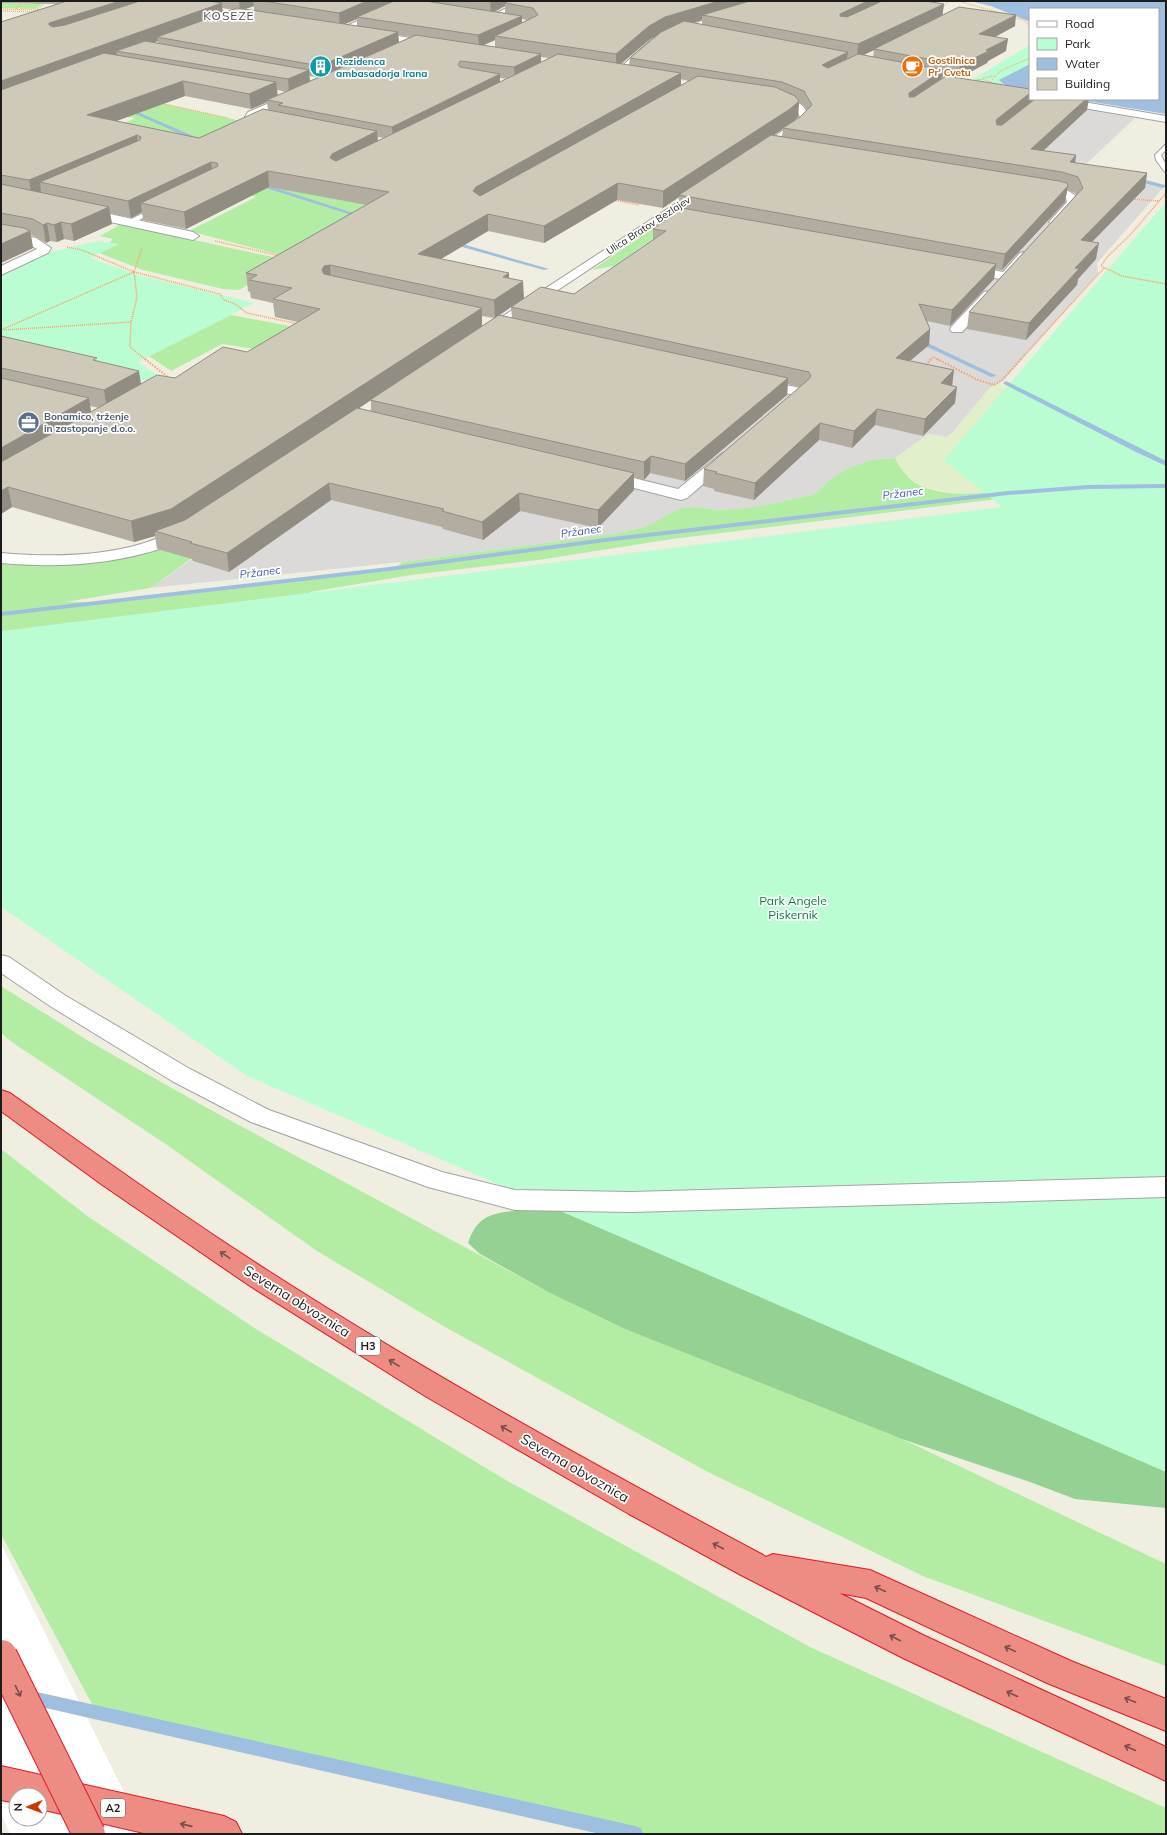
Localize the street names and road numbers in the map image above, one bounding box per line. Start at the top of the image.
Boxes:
street label: Ulica Bratov Bezlajev [604,193,693,258]
street label: Severna obvoznica [240,1261,354,1341]
road number: H3 [356,1337,380,1355]
street label: Severna obvoznica [518,1430,632,1506]
road number: A2 [101,1799,125,1817]

